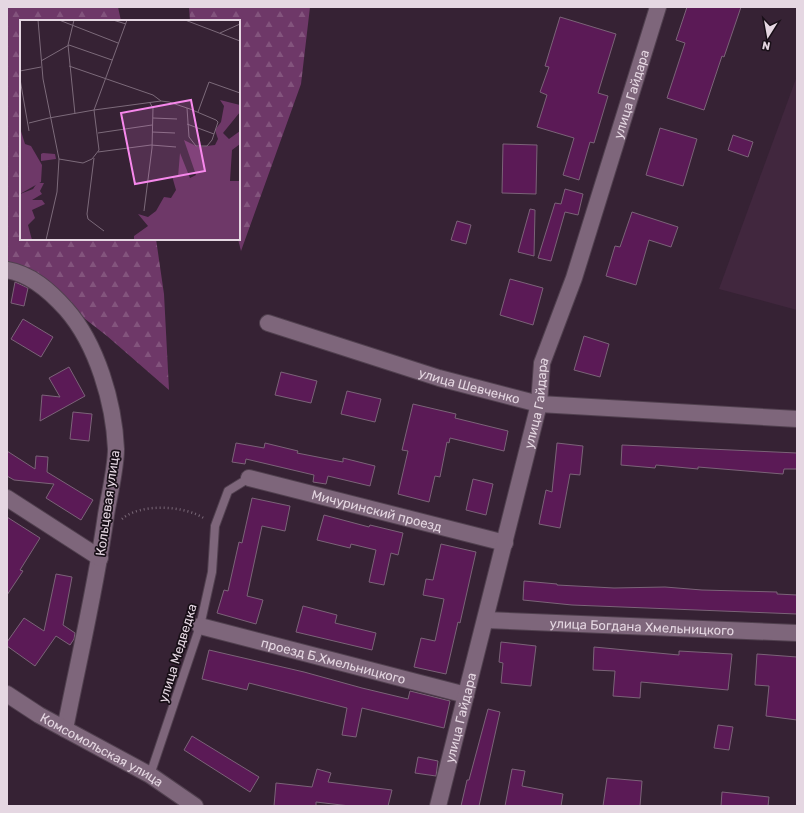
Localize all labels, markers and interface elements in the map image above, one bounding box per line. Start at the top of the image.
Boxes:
north arrow [748,16,788,56]
inset map [20,20,240,240]
text: N [761,38,771,52]
street label: улица Гайдара [611,48,652,141]
street label: улица Гайдара [521,355,551,450]
street label: улица Шевченко [417,365,522,407]
street label: Кольцевая улица [93,449,122,557]
street label: Мичуринский проезд [310,487,444,535]
street label: улица Медведка [155,602,200,704]
street label: улица Богдана Хмельницкого [549,616,734,638]
street label: проезд Б.Хмельницкого [260,635,407,687]
street label: улица Гайдара [442,671,479,765]
street label: Комсомольская улица [37,710,166,790]

